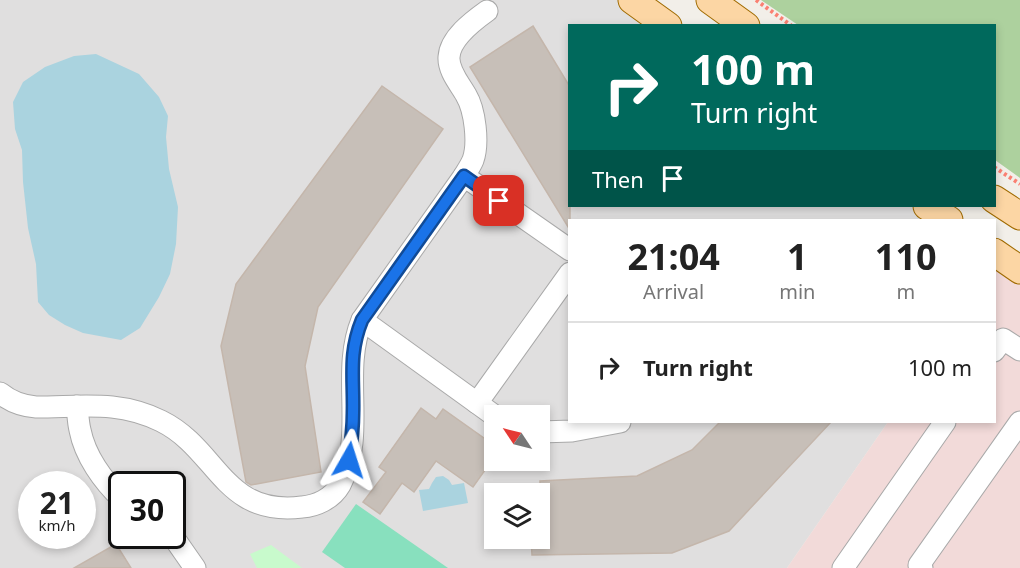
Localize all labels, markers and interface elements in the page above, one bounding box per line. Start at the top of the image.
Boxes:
text: 100 m [691,40,815,97]
icon: right [592,48,670,126]
text: Turn right [691,94,817,131]
icon: arrive [656,162,689,195]
text: Then [592,164,644,194]
pin [473,175,524,226]
icon: arrive [482,184,515,217]
text: 21:04 [627,232,720,281]
text: 1 [787,232,808,281]
text: 110 [875,232,937,281]
text: Arrival [643,278,704,305]
text: min [779,278,815,305]
text: m [896,278,915,305]
icon: right [592,351,625,384]
text: Turn right [643,352,753,382]
text: 100 m [908,352,972,382]
north arrow [484,405,550,471]
map controls [484,405,550,549]
position arrow [317,428,381,492]
speed limit sign: 30 [108,471,186,549]
text: 21 [40,482,74,523]
button: layers [484,483,550,549]
text: km/h [39,515,75,535]

